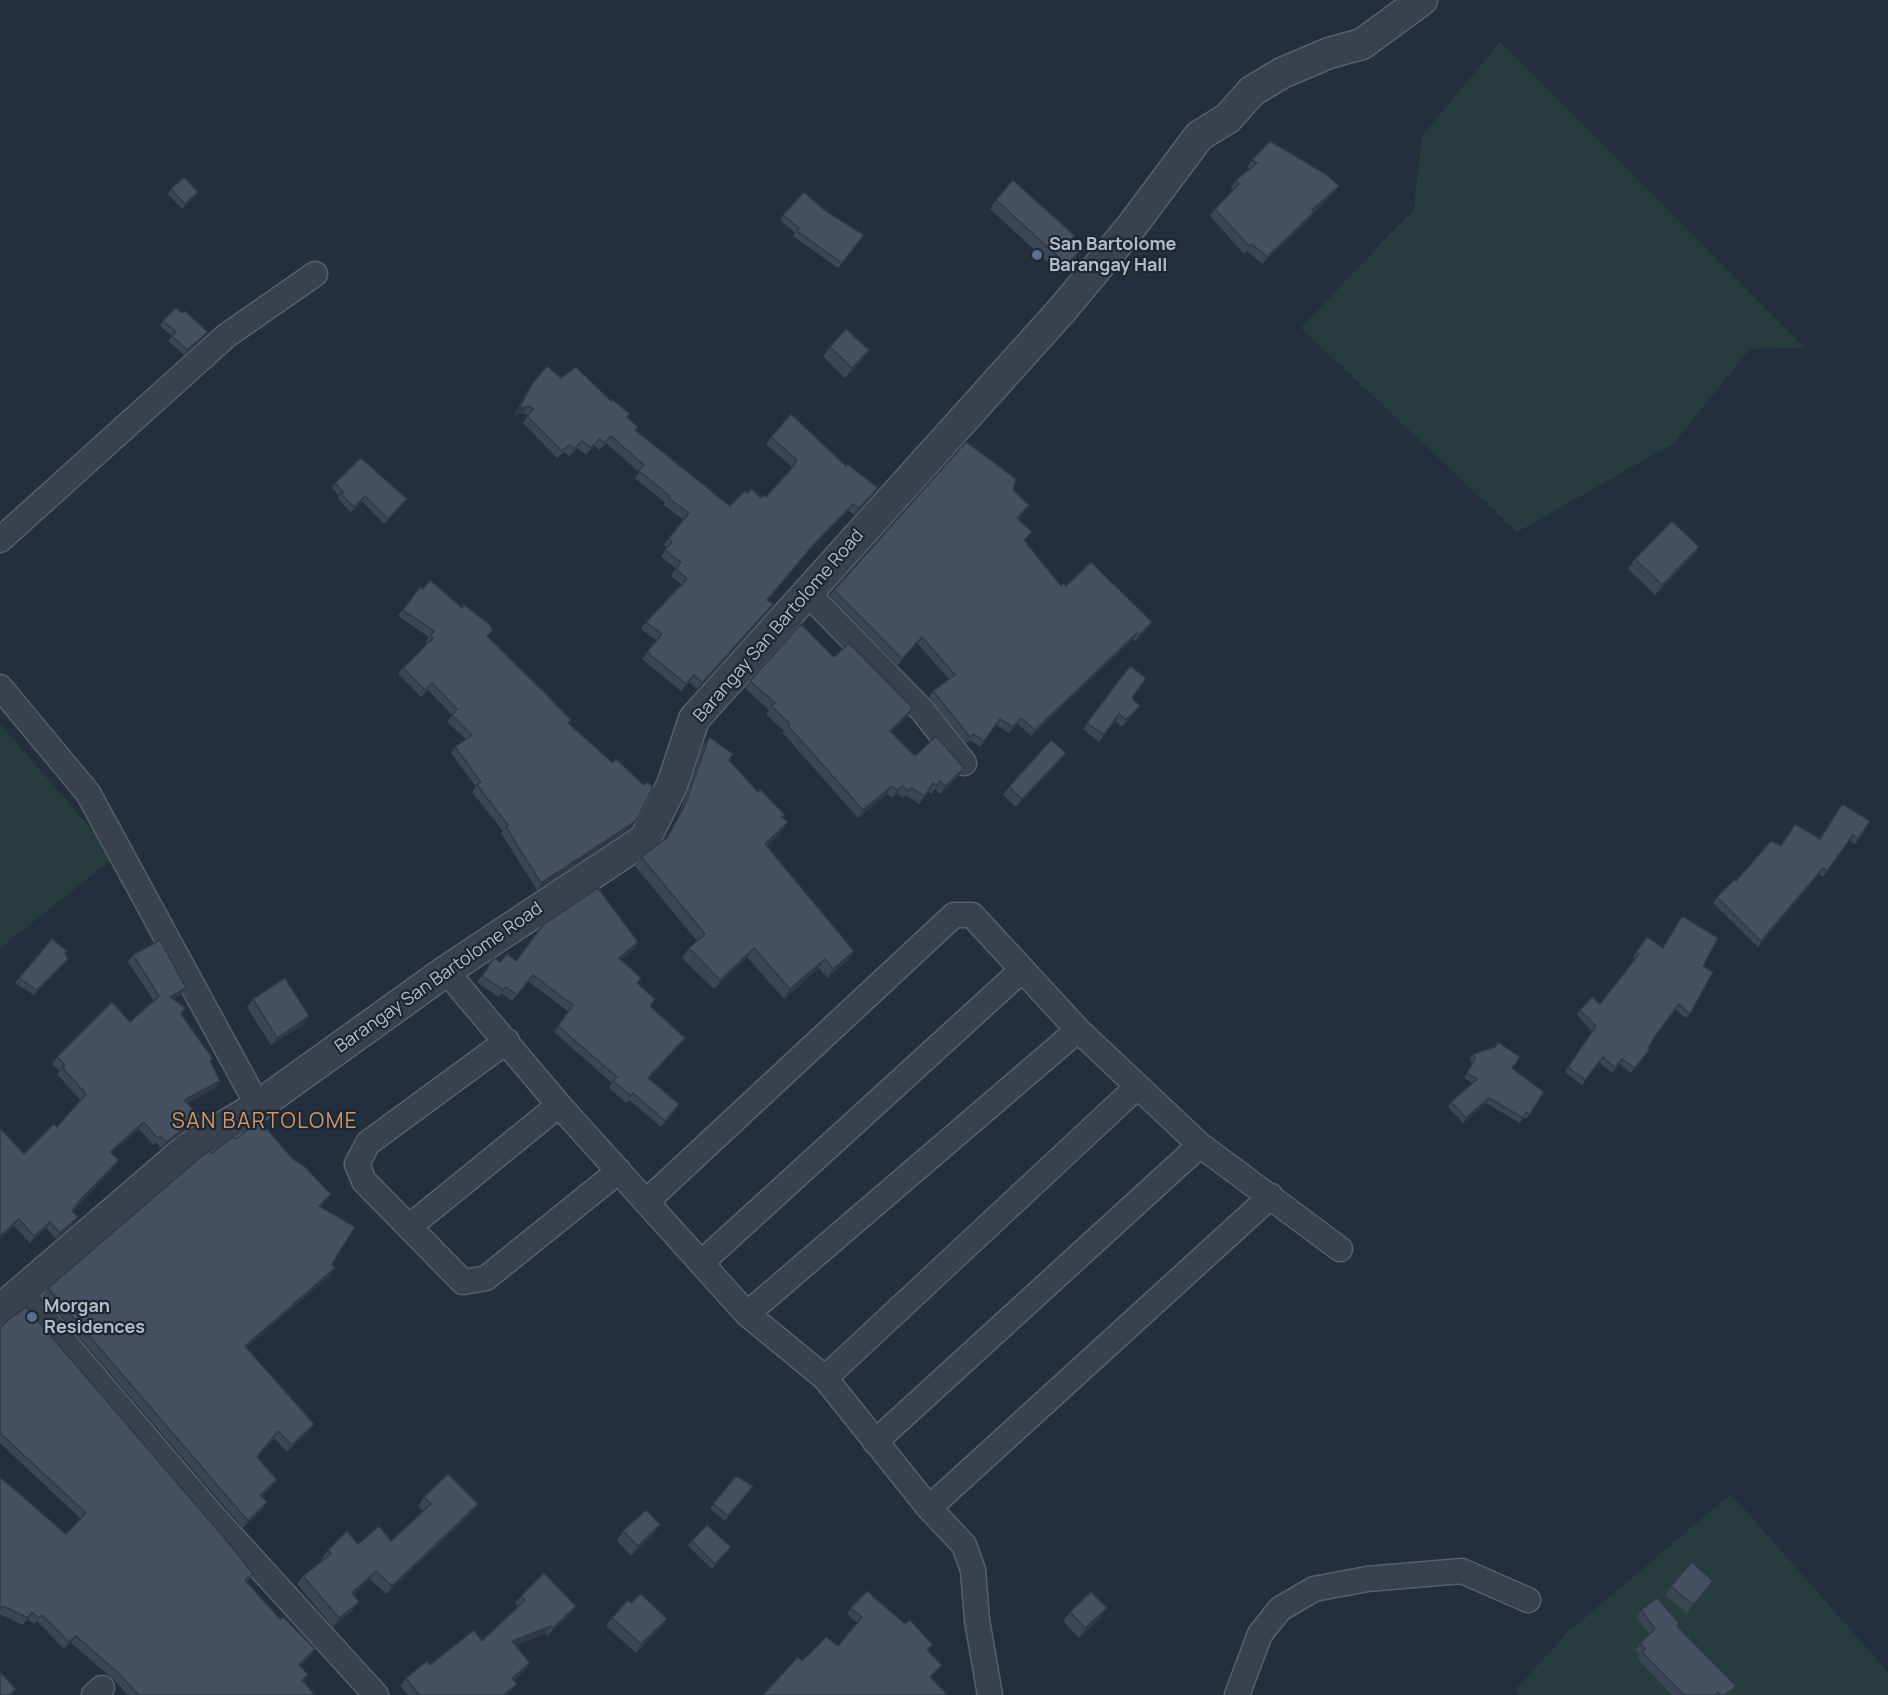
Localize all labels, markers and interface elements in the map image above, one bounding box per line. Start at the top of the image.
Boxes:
place label: San Bartolome Barangay Hall [1049,234,1176,276]
marker: San Bartolome Barangay Hall [1030,248,1044,262]
street label: Barangay San Bartolome Road [689,525,869,727]
street label: Barangay San Bartolome Road [331,898,547,1058]
district label: SAN BARTOLOME [172,1109,358,1135]
place label: Morgan Residences [44,1296,145,1338]
marker: Morgan Residences [25,1310,39,1324]

